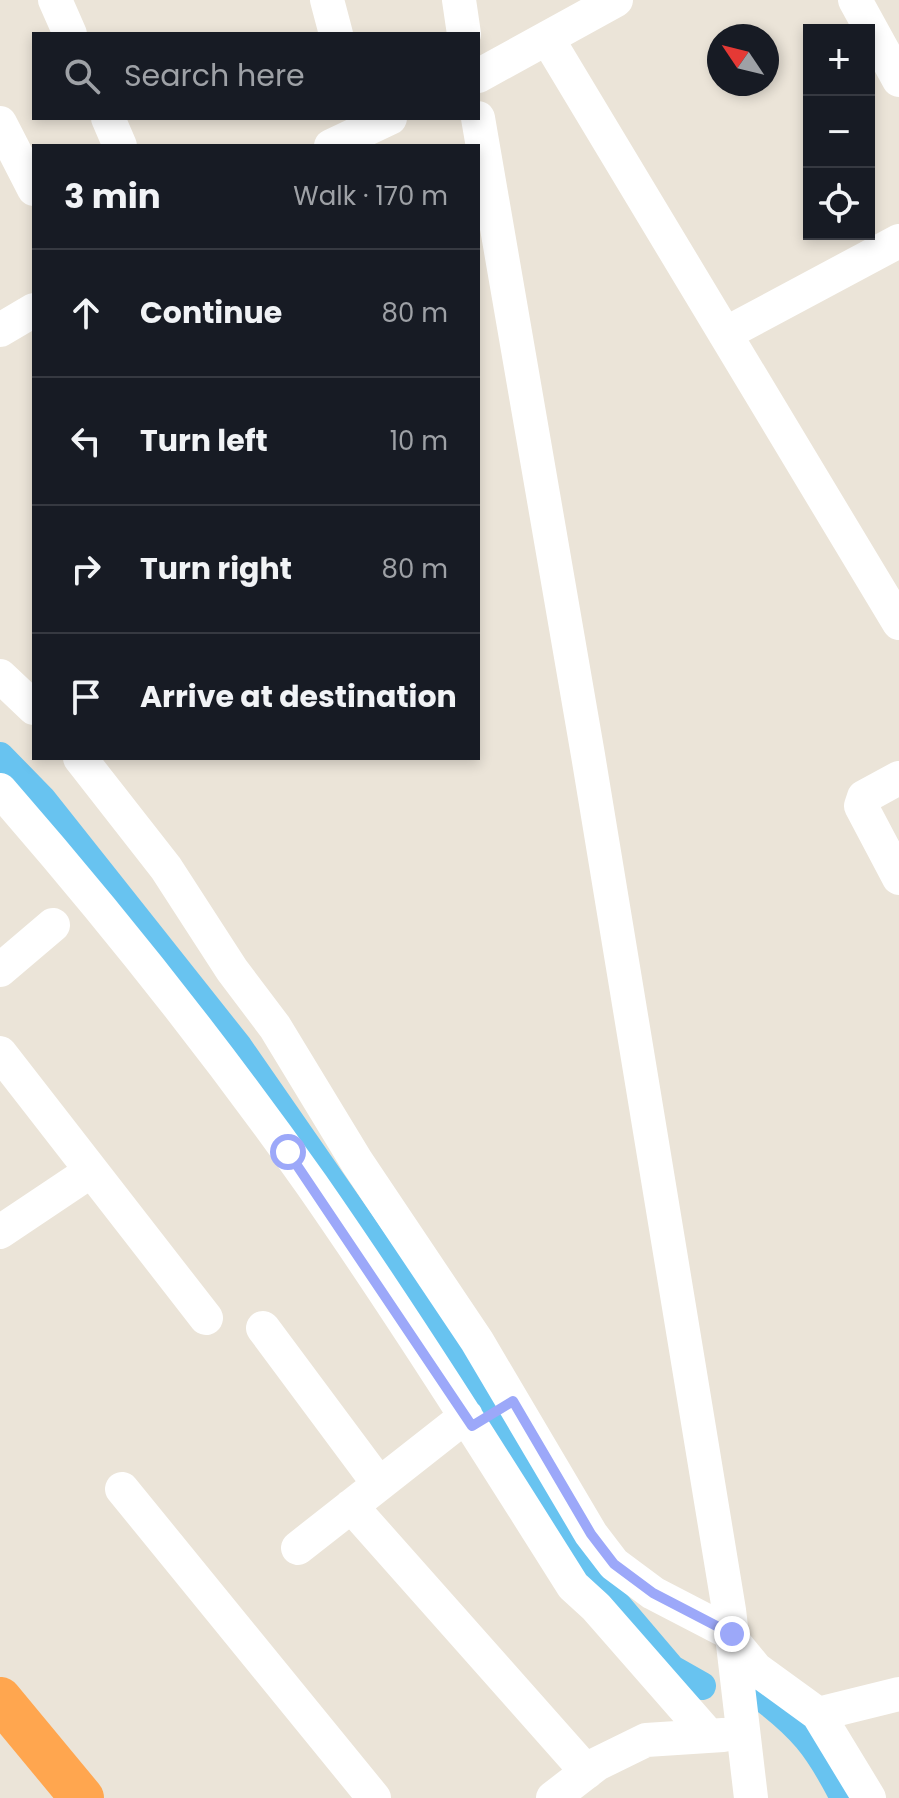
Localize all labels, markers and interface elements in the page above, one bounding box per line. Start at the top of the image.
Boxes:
north arrow [707,24,779,96]
map controls [803,24,875,240]
button: + [803,24,875,96]
search box [32,32,480,120]
icon: search [60,54,104,98]
text: Search here [124,54,305,97]
button: − [803,96,875,168]
button: locate [803,168,875,240]
text: 3 min [64,172,161,220]
text: Walk · 170 m [293,178,448,214]
icon: ahead [64,291,108,335]
text: Continue [140,291,282,334]
text: 80 m [382,295,448,331]
icon: left [64,419,108,463]
text: Turn left [140,419,268,462]
text: 10 m [390,423,448,459]
icon: right [64,547,108,591]
text: Turn right [140,547,292,590]
text: 80 m [382,551,448,587]
icon: arrive [64,675,108,719]
text: Arrive at destination [140,675,457,718]
route start [270,1134,306,1170]
route end [714,1616,750,1652]

